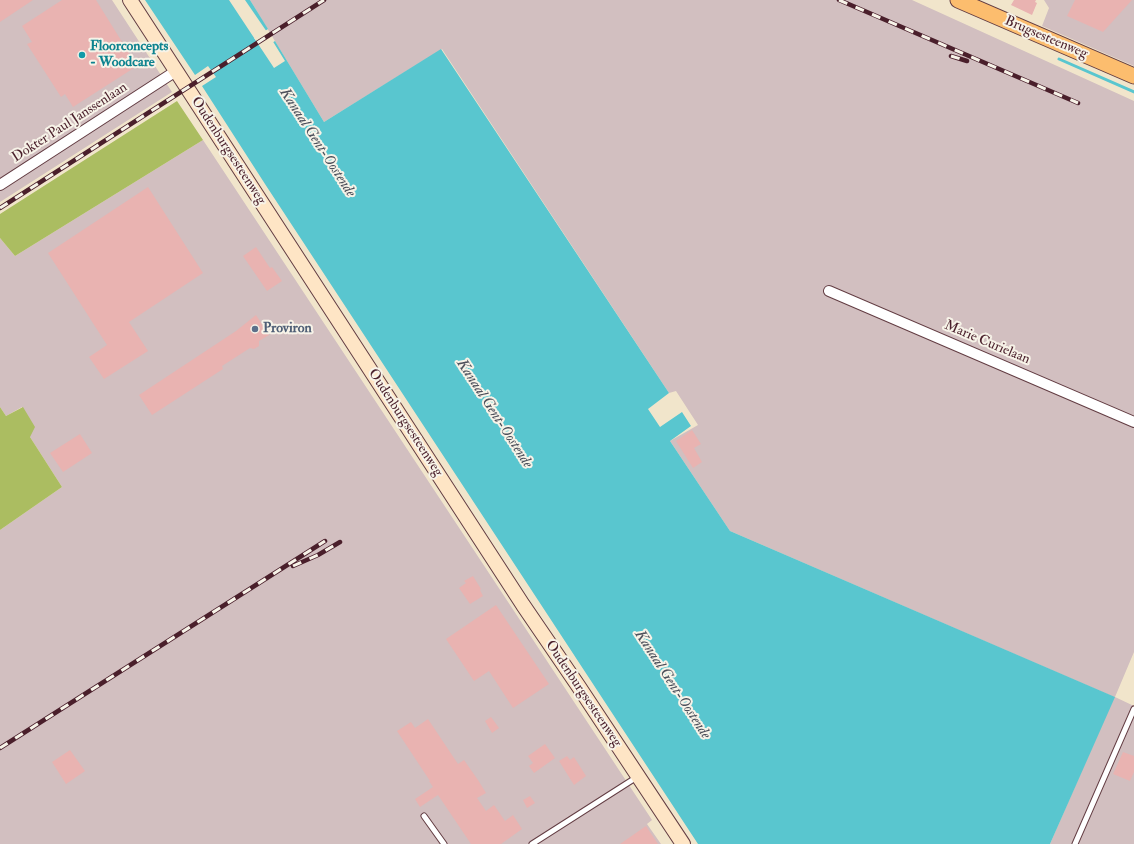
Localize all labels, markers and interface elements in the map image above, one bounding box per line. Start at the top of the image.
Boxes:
street label: Brugsesteenweg [1002,13,1090,63]
place label: Floorconcepts - Woodcare [90,39,168,72]
marker: Floorconcepts - Woodcare [77,50,87,60]
street label: Dokter Paul Janssenlaan [9,79,131,167]
water label: Kanaal Gent-Oostende [275,85,359,201]
street label: Oudenburgsesteenweg [187,94,269,208]
street label: Marie Curielaan [942,317,1032,369]
place label: Proviron [263,321,312,337]
marker: Proviron [250,324,260,334]
water label: Kanaal Gent-Oostende [452,356,536,472]
street label: Oudenburgsesteenweg [364,366,446,480]
water label: Kanaal Gent-Oostende [630,627,714,743]
street label: Oudenburgsesteenweg [541,638,625,750]

